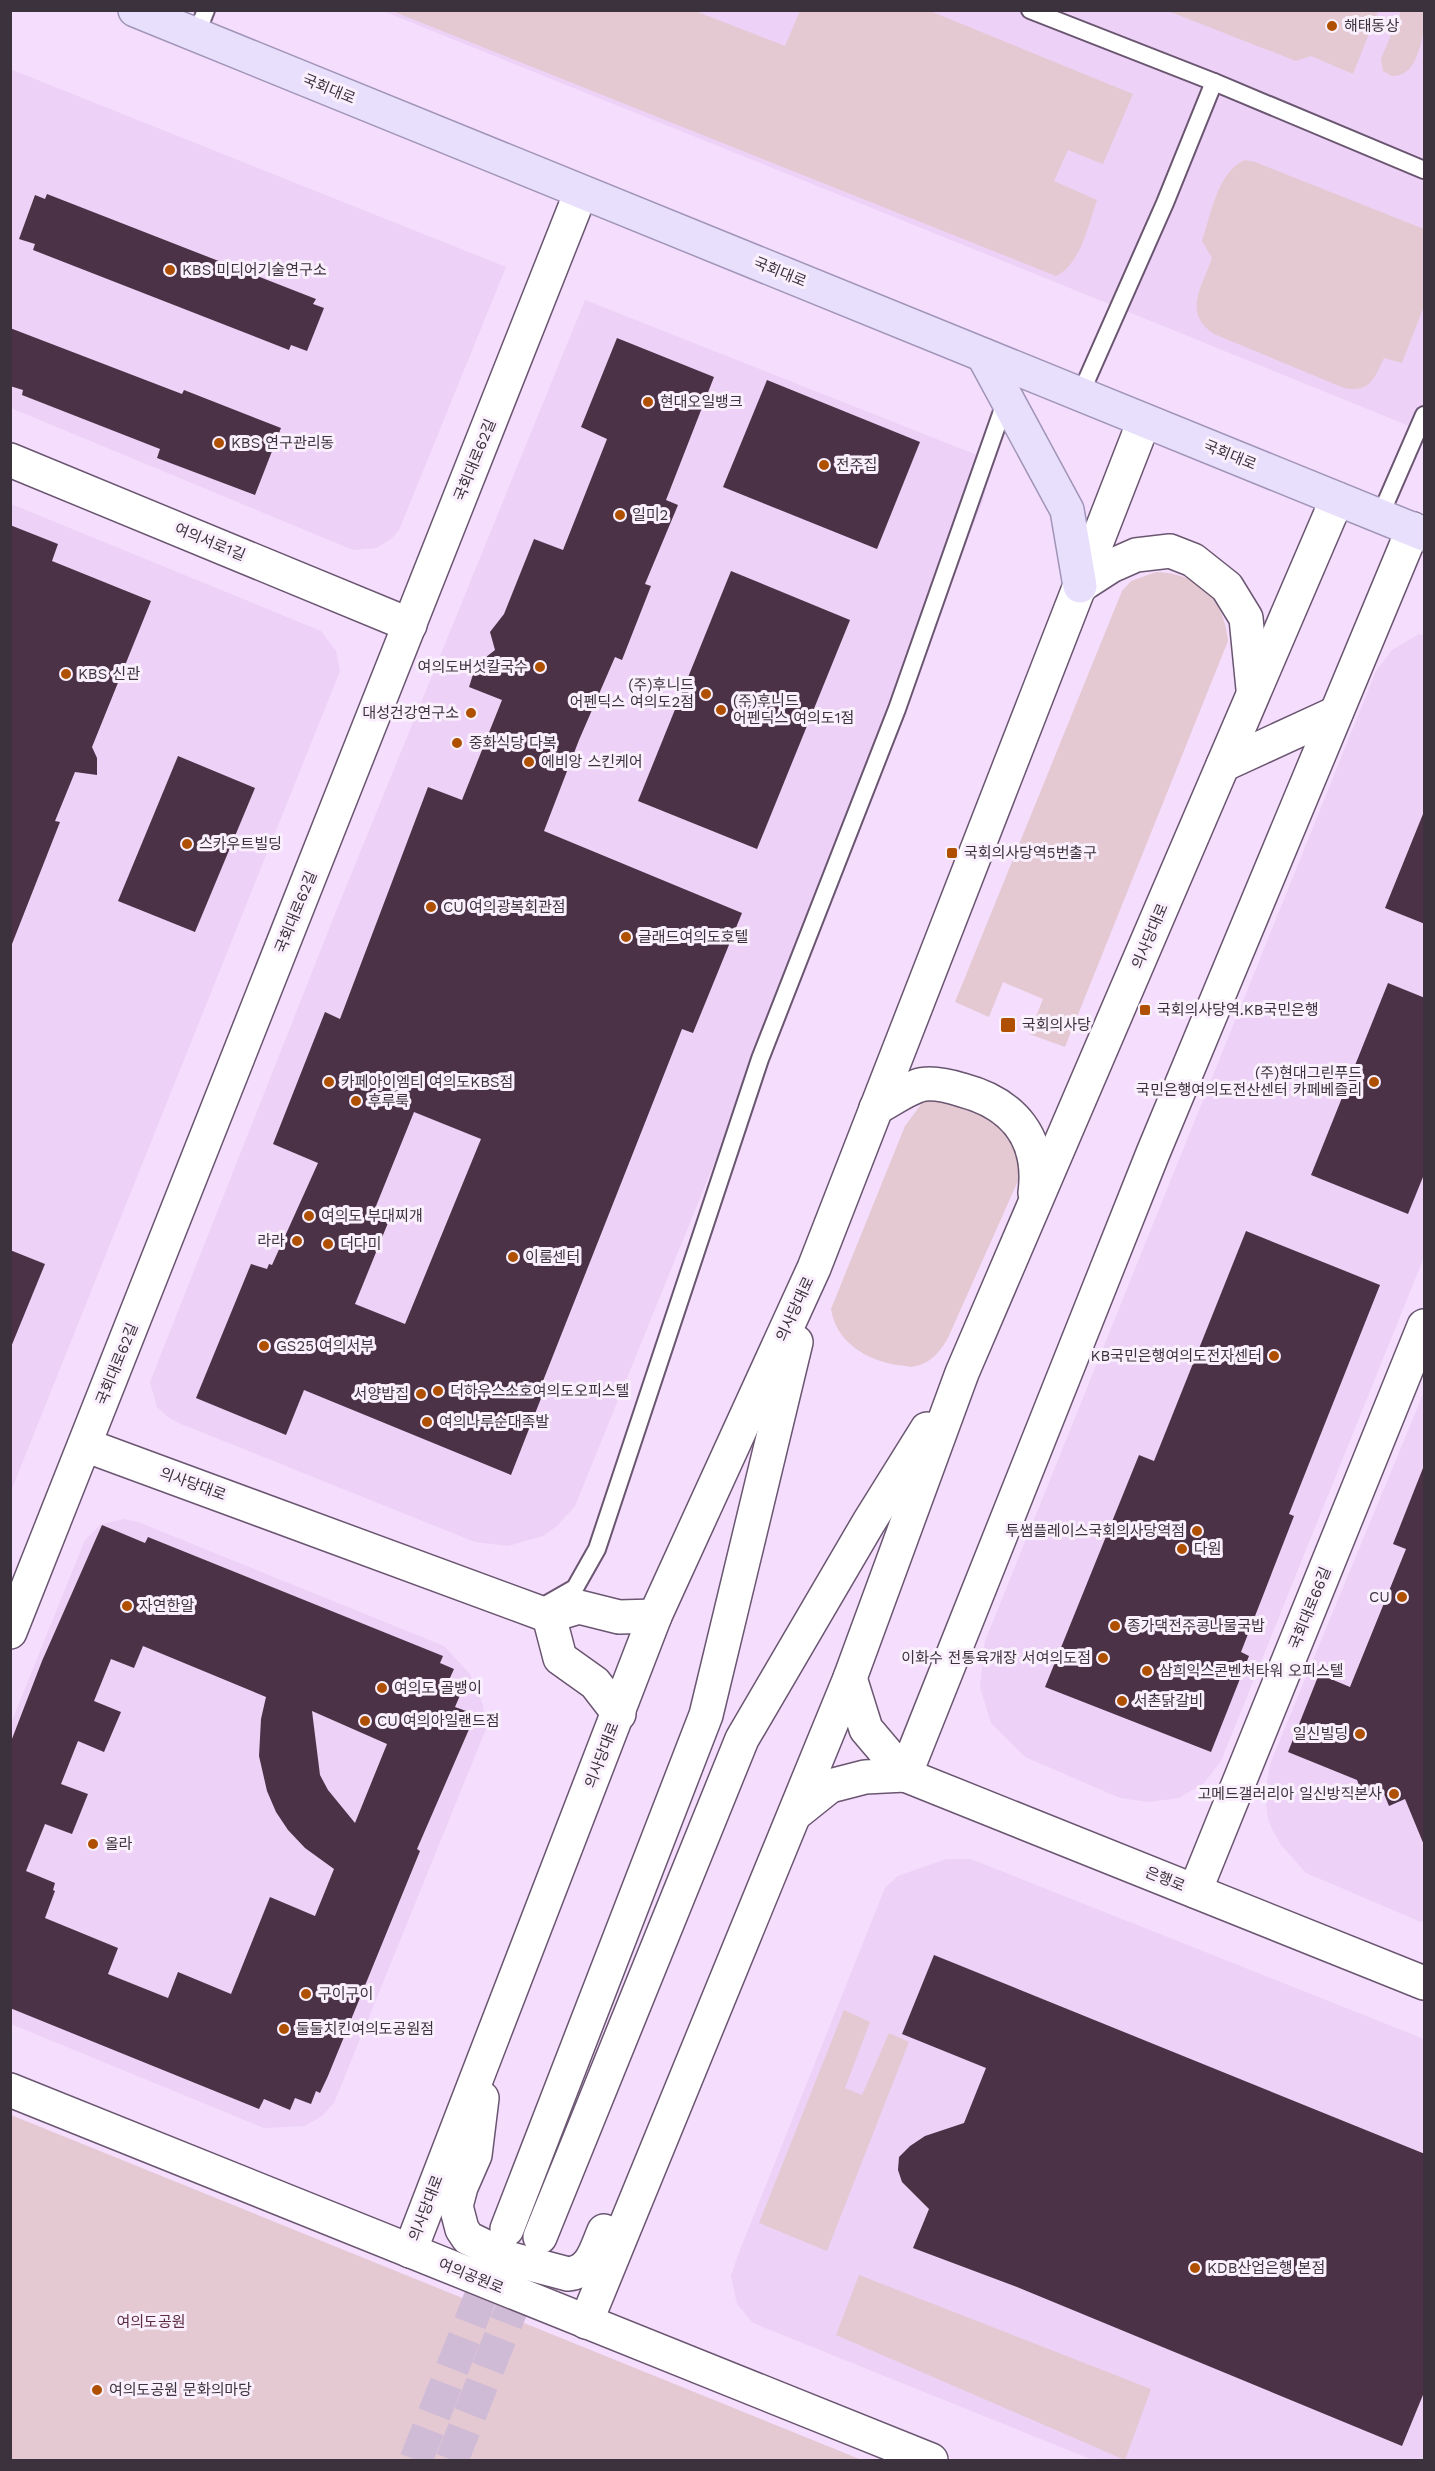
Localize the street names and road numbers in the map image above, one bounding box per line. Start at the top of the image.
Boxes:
street label: 국회대로 [300,70,358,108]
street label: 국회대로 [751,253,809,291]
street label: 국회대로62길 [450,416,500,504]
street label: 국회대로 [1201,436,1259,474]
street label: 여의서로1길 [172,520,248,564]
street label: 국회대로62길 [271,868,321,956]
street label: 의사당대로 [1128,901,1172,971]
street label: 의사당대로 [772,1274,818,1344]
street label: 국회대로62길 [92,1320,142,1408]
street label: 의사당대로 [157,1464,229,1504]
street label: 국회대로66길 [1285,1564,1335,1652]
street label: 의사당대로 [581,1720,623,1790]
street label: 은행로 [1142,1863,1188,1895]
street label: 의사당대로 [405,2173,447,2243]
street label: 여의공원로 [436,2255,506,2297]

